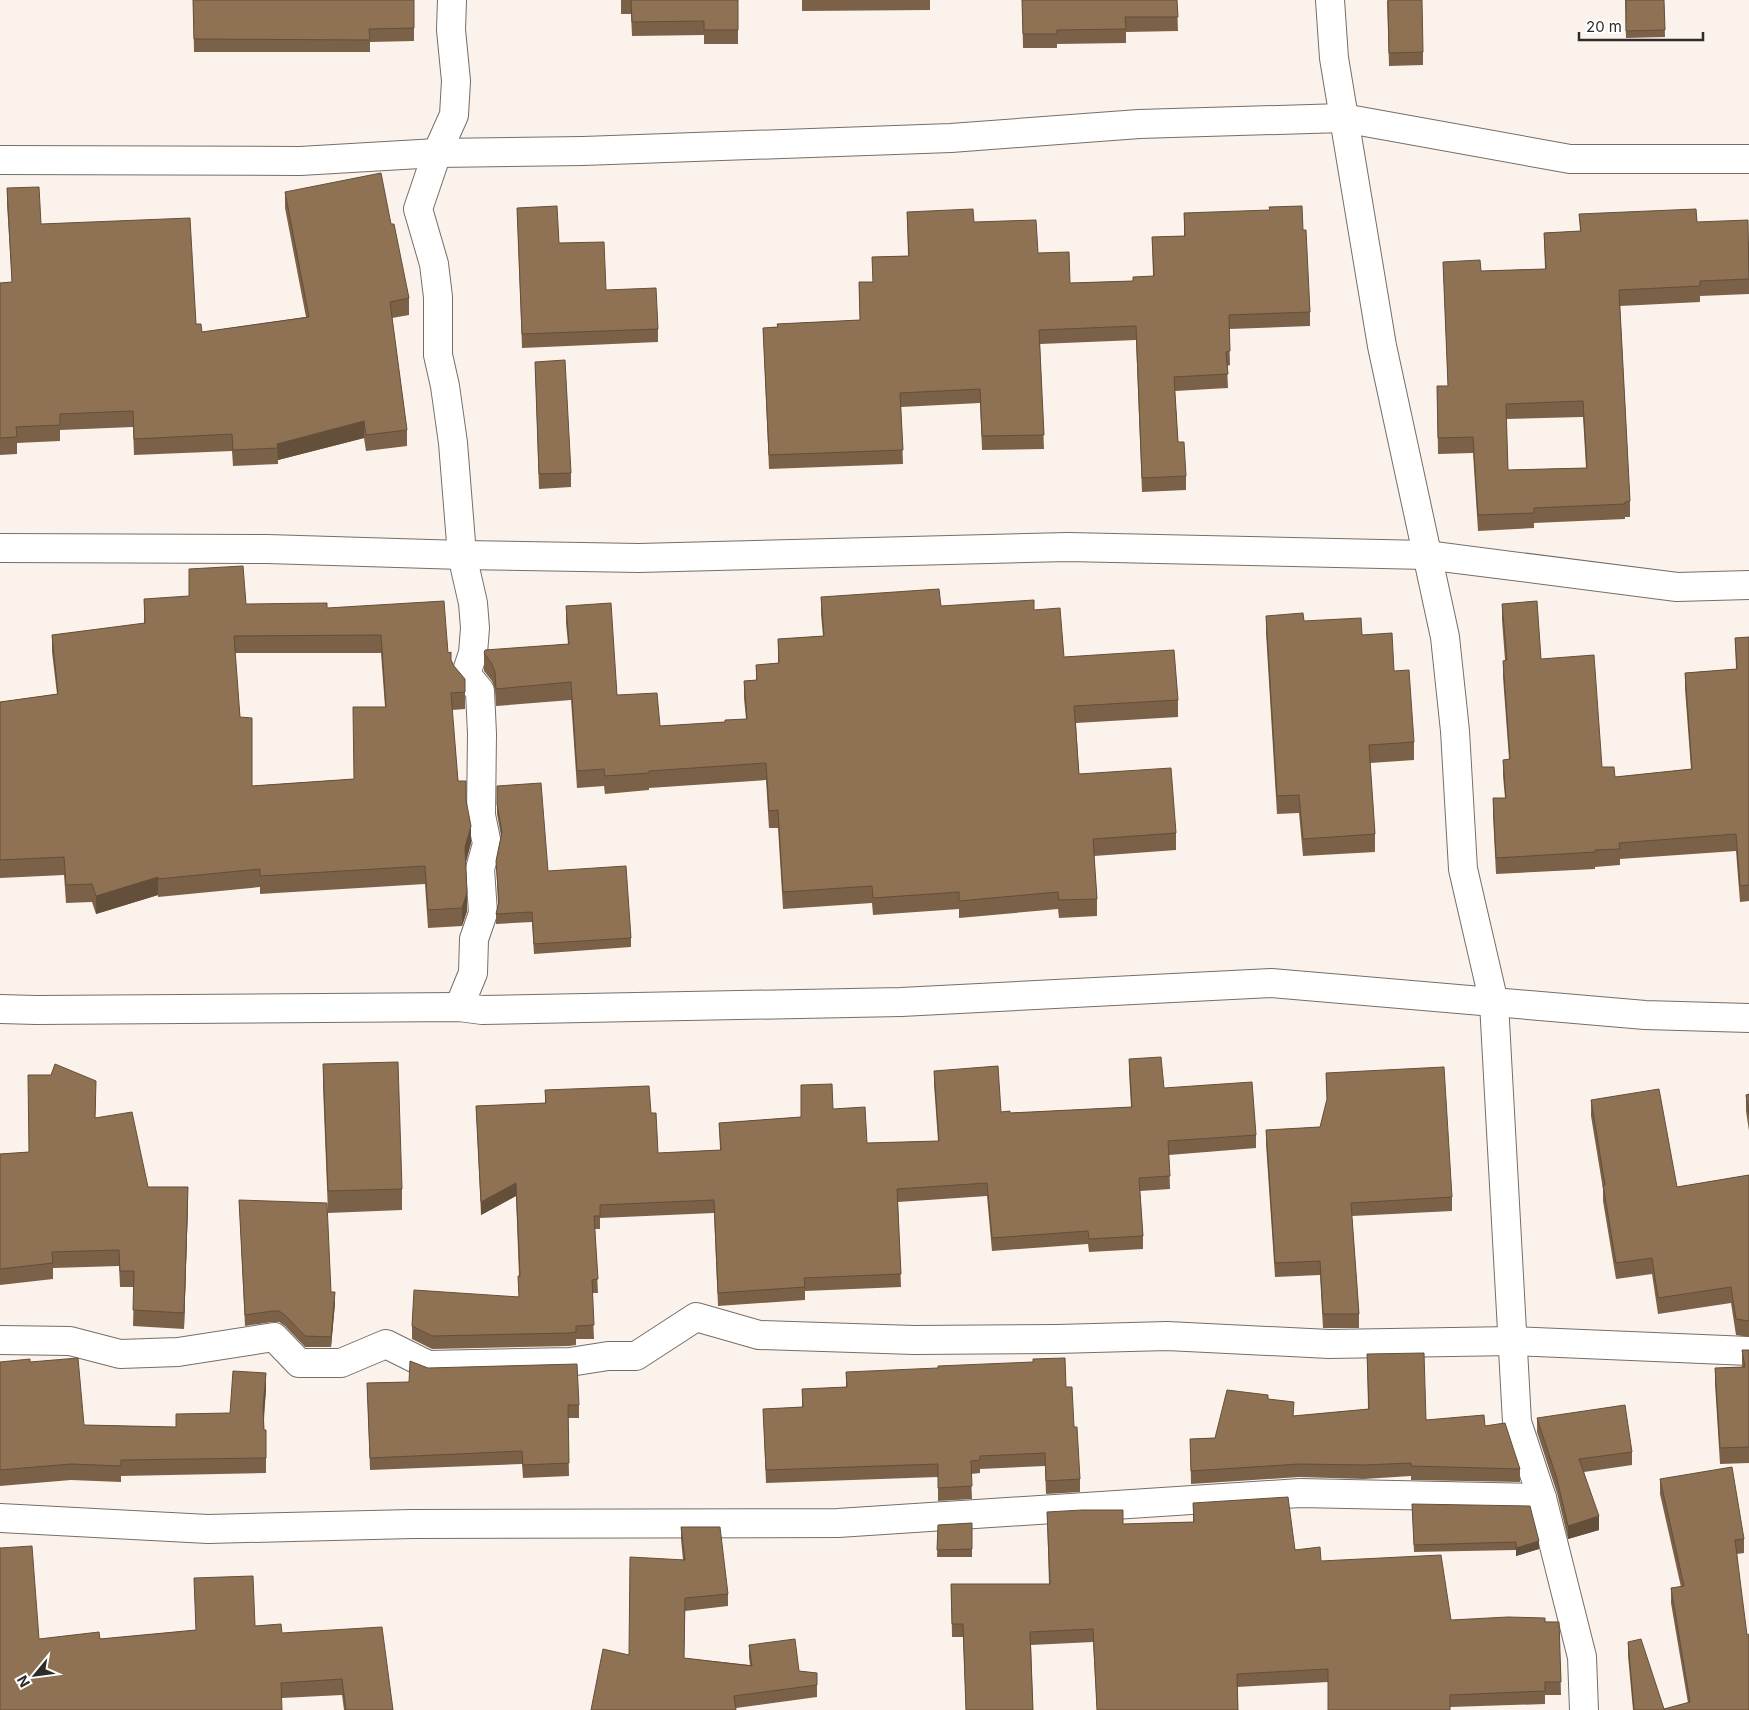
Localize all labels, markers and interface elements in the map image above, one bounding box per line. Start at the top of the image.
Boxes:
scale bar [1579,10,1703,42]
text: 20 m [1586,17,1622,36]
north arrow [10,1650,60,1700]
text: N [13,1673,33,1690]

